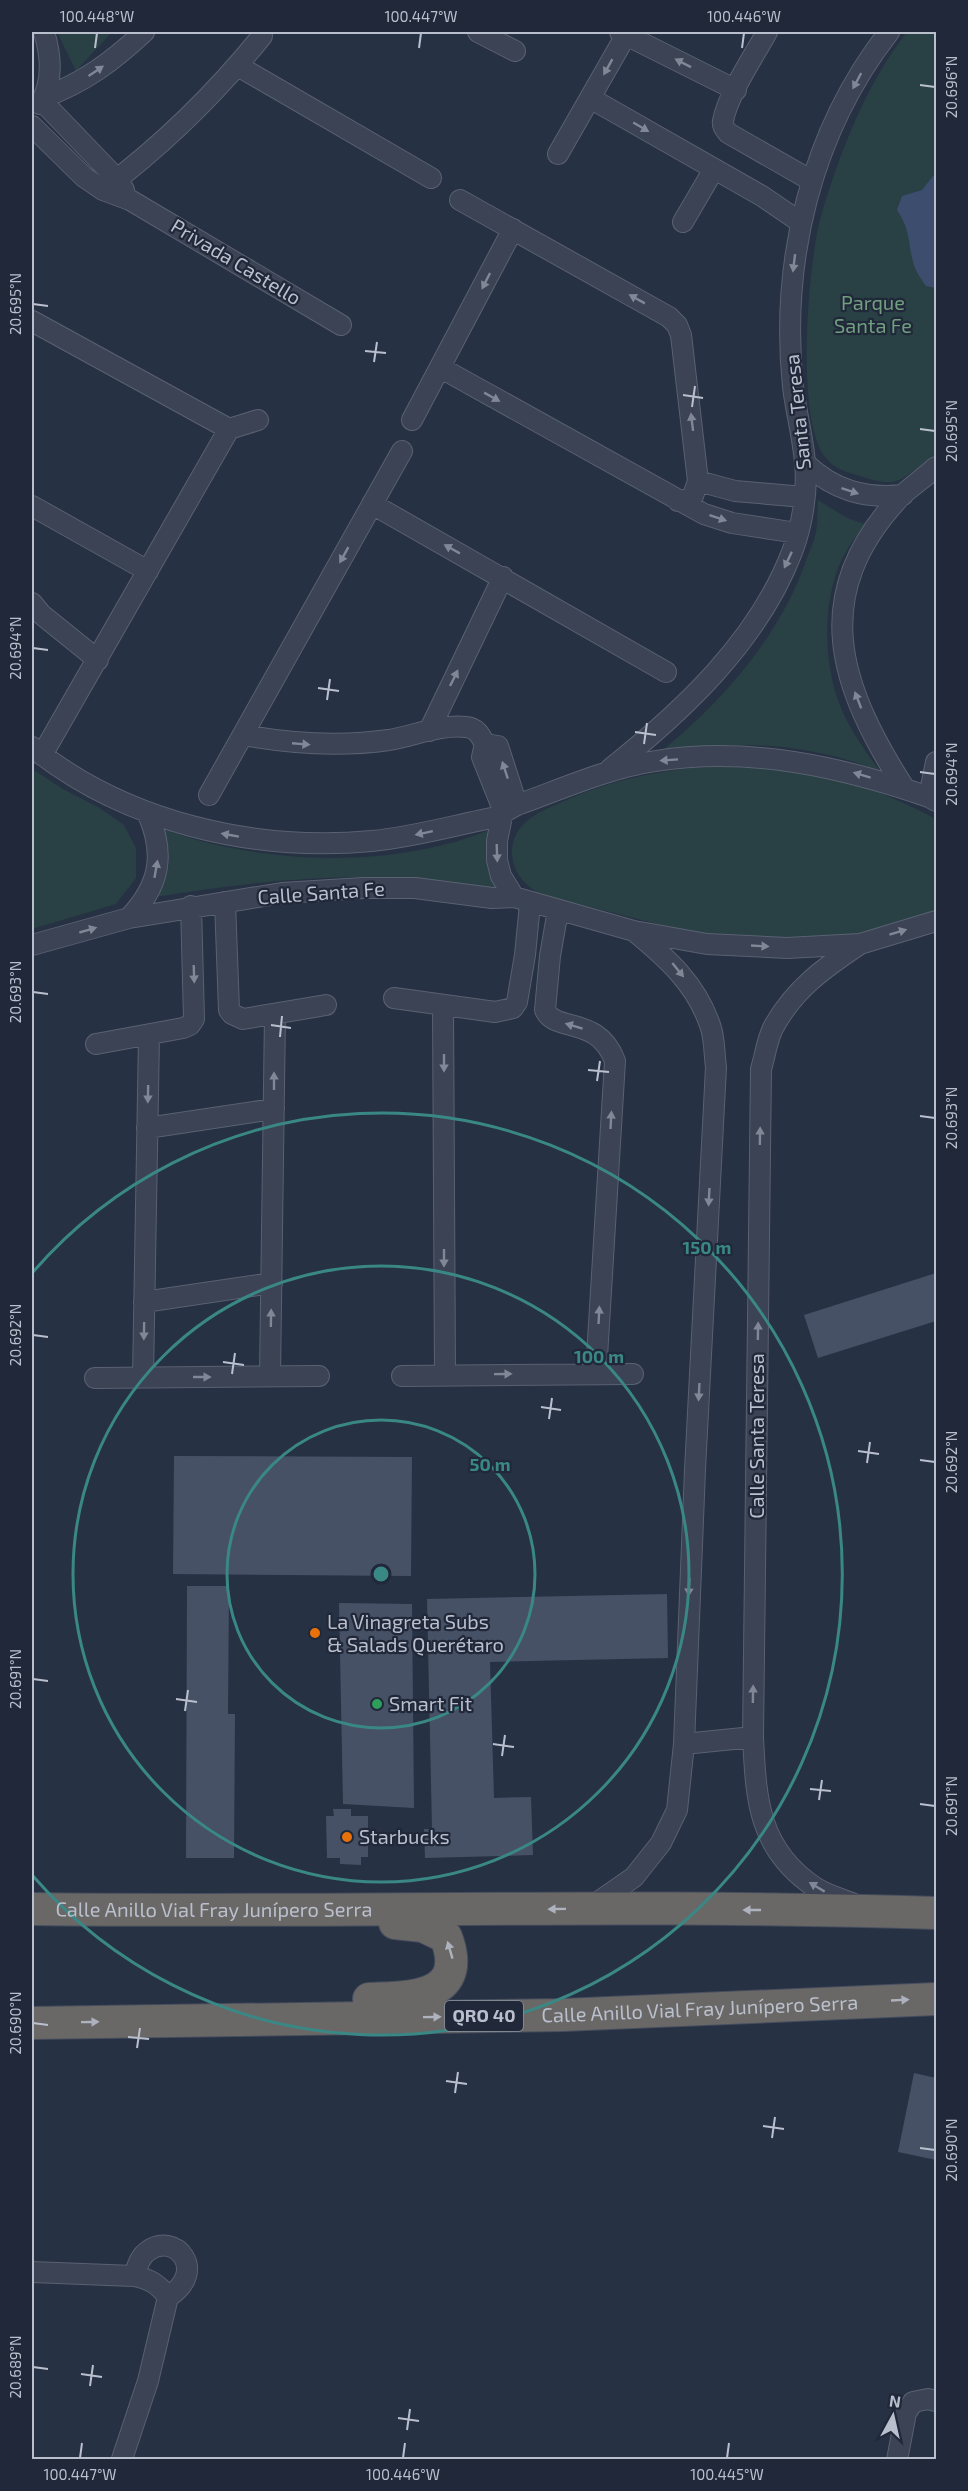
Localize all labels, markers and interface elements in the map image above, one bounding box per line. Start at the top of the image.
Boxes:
text: 100.448°W [60,7,134,25]
text: 100.447°W [384,7,458,25]
text: 100.446°W [707,7,781,25]
text: 20.696°N [942,56,960,118]
one-way arrow [603,58,613,75]
one-way arrow [675,59,692,68]
one-way arrow [88,65,104,77]
one-way arrow [853,72,862,89]
one-way arrow [633,122,649,133]
street label: Privada Castello [167,213,306,309]
one-way arrow [789,254,798,273]
text: 20.695°N [6,273,24,335]
one-way arrow [481,273,491,290]
park label: Parque Santa Fe [834,290,912,337]
one-way arrow [629,294,646,304]
street label: Santa Teresa [779,353,815,471]
one-way arrow [484,392,501,402]
text: 20.695°N [942,400,960,462]
one-way arrow [687,413,696,432]
one-way arrow [841,487,859,496]
one-way arrow [709,514,727,524]
one-way arrow [444,543,460,554]
one-way arrow [339,547,349,564]
one-way arrow [784,551,793,568]
text: 20.694°N [6,616,24,680]
one-way arrow [450,670,459,687]
one-way arrow [853,691,863,709]
one-way arrow [291,739,310,749]
text: 20.694°N [942,742,960,806]
one-way arrow [659,755,678,764]
one-way arrow [500,761,509,779]
one-way arrow [853,770,871,779]
one-way arrow [415,828,433,838]
one-way arrow [220,830,239,839]
one-way arrow [493,844,502,863]
one-way arrow [152,859,161,878]
street label: Calle Santa Fe [256,876,385,908]
one-way arrow [79,925,97,934]
one-way arrow [889,927,907,936]
one-way arrow [750,942,769,951]
text: 20.693°N [6,961,24,1023]
one-way arrow [671,962,684,977]
one-way arrow [189,965,198,984]
one-way arrow [565,1021,583,1030]
one-way arrow [439,1054,448,1073]
one-way arrow [269,1071,279,1090]
one-way arrow [143,1085,152,1104]
text: 20.693°N [942,1087,960,1149]
one-way arrow [606,1111,616,1130]
one-way arrow [755,1126,765,1145]
one-way arrow [705,1188,714,1207]
text: 150 m [683,1236,731,1258]
one-way arrow [439,1249,449,1268]
text: 20.692°N [6,1304,24,1366]
one-way arrow [595,1305,604,1324]
one-way arrow [267,1308,276,1327]
one-way arrow [753,1321,763,1340]
one-way arrow [139,1322,149,1341]
text: 100 m [574,1345,624,1367]
street label: Calle Santa Teresa [744,1353,768,1519]
one-way arrow [494,1369,513,1379]
one-way arrow [192,1372,211,1382]
one-way arrow [694,1382,703,1401]
text: 20.692°N [942,1431,960,1493]
text: 50 m [469,1453,511,1475]
centre of rings [371,1564,391,1584]
one-way arrow [685,1577,694,1596]
place label: La Vinagreta Subs & Salads Querétaro [327,1609,504,1656]
marker: La Vinagreta Subs & Salads Querétaro [308,1626,322,1640]
text: 20.691°N [6,1649,24,1709]
one-way arrow [748,1684,758,1703]
place label: Smart Fit [389,1691,473,1715]
marker: Smart Fit [370,1697,384,1711]
text: 20.691°N [942,1776,960,1836]
place label: Starbucks [359,1824,450,1848]
marker: Starbucks [340,1830,354,1844]
one-way arrow [808,1882,825,1892]
street label: Calle Anillo Vial Fray Junípero Serra [55,1896,372,1921]
one-way arrow [548,1904,567,1914]
one-way arrow [743,1905,762,1915]
one-way arrow [445,1941,454,1959]
street label: Calle Anillo Vial Fray Junípero Serra [541,1989,859,2026]
text: 20.690°N [6,1991,24,2055]
one-way arrow [890,1996,909,2005]
road number: QRO 40 [445,2001,523,2031]
one-way arrow [422,2012,441,2022]
one-way arrow [80,2017,99,2027]
text: 20.690°N [942,2118,960,2182]
text: 20.689°N [6,2335,24,2399]
north arrow [863,2386,923,2446]
text: N [888,2390,902,2411]
text: 100.447°W [43,2465,117,2483]
text: 100.446°W [366,2465,440,2483]
text: 100.445°W [690,2465,764,2483]

